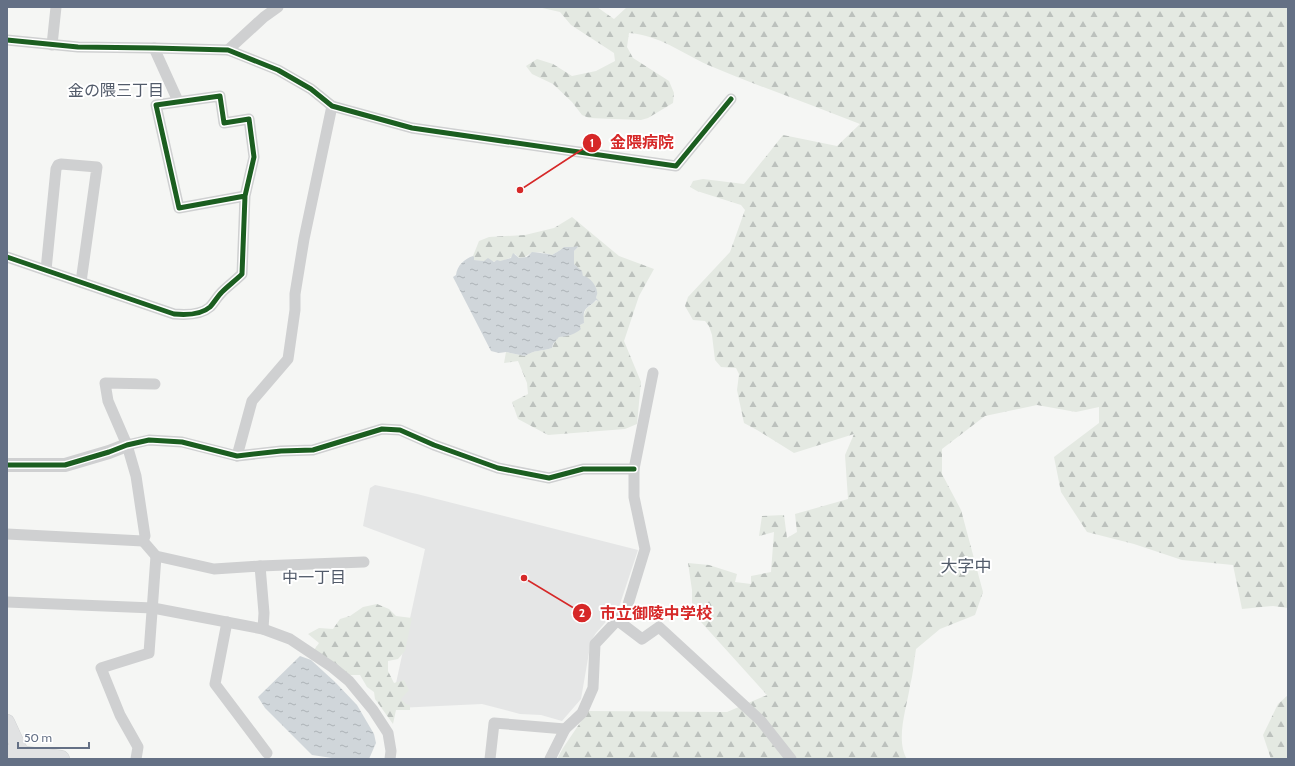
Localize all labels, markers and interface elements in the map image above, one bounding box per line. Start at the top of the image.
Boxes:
district label: 金の隈三丁目 [68,81,164,100]
callout: 金隈病院 [582,129,682,157]
text: 金隈病院 [610,133,674,152]
text: 1 [590,135,594,150]
district label: 大字中 [941,556,992,576]
district label: 中一丁目 [282,568,346,587]
callout: 市立御陵中学校 [572,599,720,627]
text: 市立御陵中学校 [600,604,712,623]
text: 2 [579,605,585,620]
scale bar [18,724,89,750]
text: 50 m [24,730,52,745]

